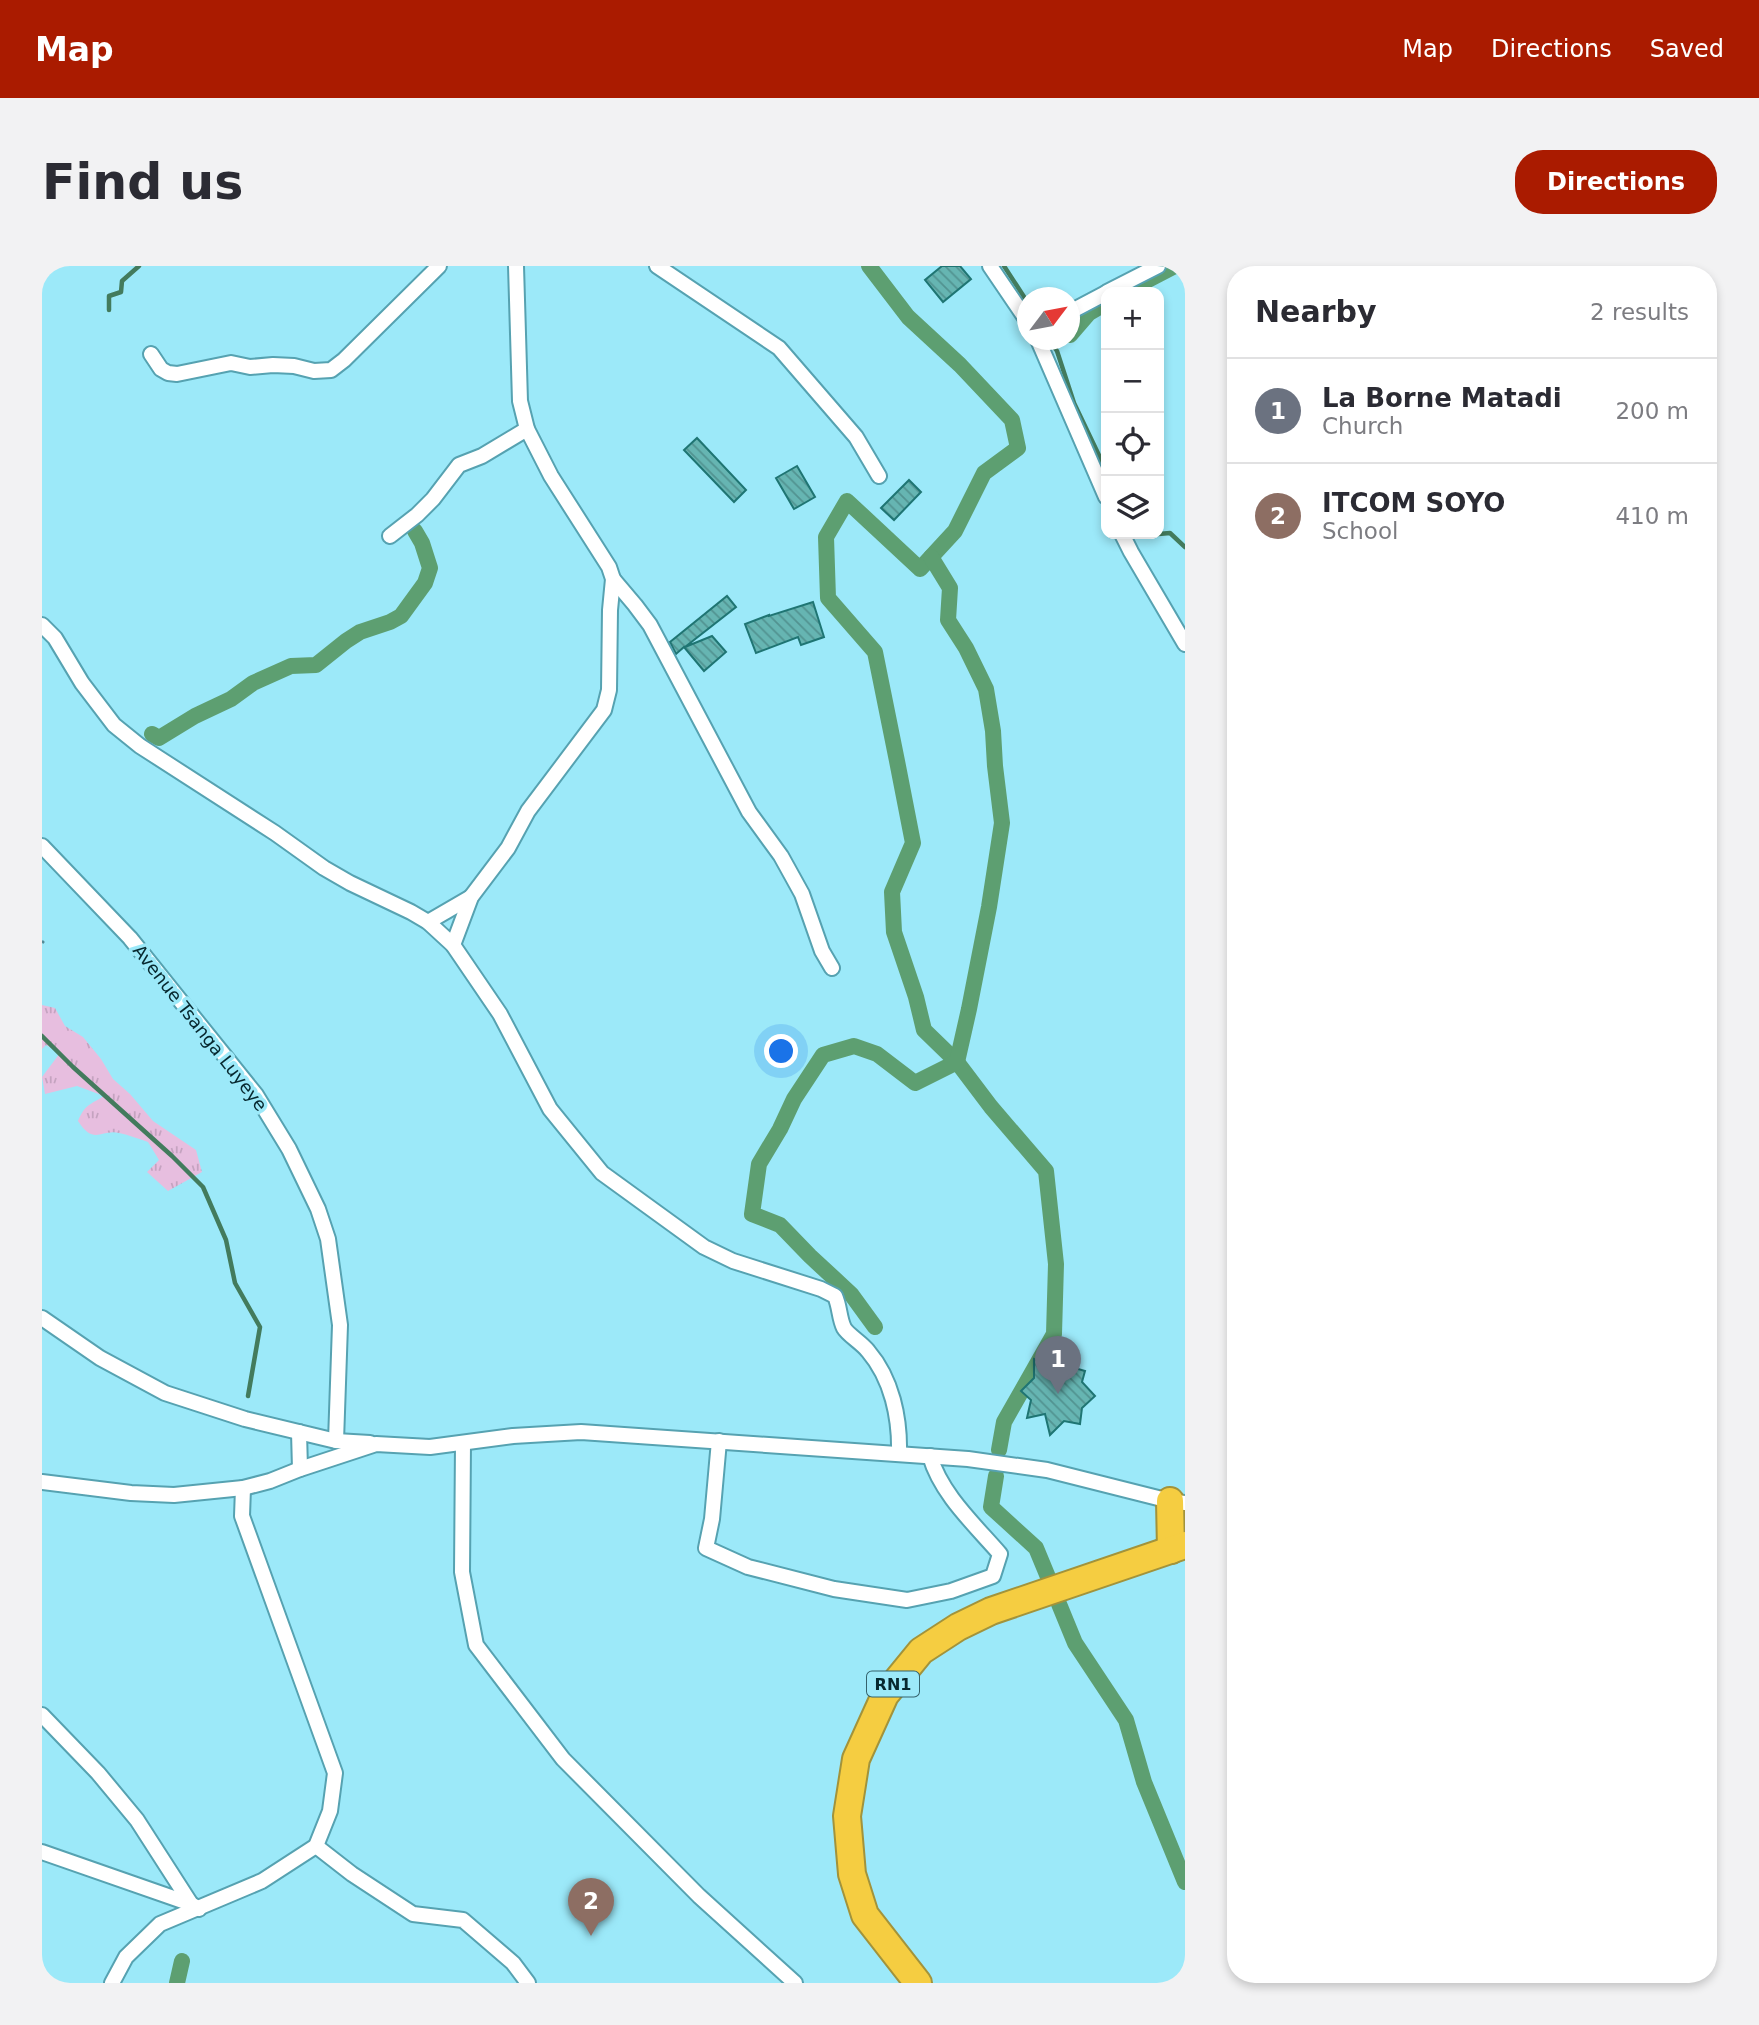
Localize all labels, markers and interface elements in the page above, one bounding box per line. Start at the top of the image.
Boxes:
text: Map [35,30,114,69]
text: Map [1402,35,1453,63]
text: Directions [1491,35,1612,63]
text: Saved [1650,35,1724,63]
button: Directions [1515,150,1717,214]
text: Find us [42,154,243,211]
north arrow [1017,287,1080,350]
map controls [1101,287,1164,539]
button: + [1101,287,1164,350]
text: Nearby [1255,294,1377,329]
text: 2 results [1590,299,1689,325]
button: − [1101,350,1164,413]
text: La Borne Matadi [1322,383,1562,413]
text: 1 [1270,398,1286,424]
text: 200 m [1615,398,1689,424]
button: locate [1101,413,1164,476]
text: Church [1322,413,1403,439]
button: layers [1101,476,1164,539]
text: ITCOM SOYO [1322,488,1505,518]
text: 2 [1270,503,1286,529]
text: 410 m [1615,503,1689,529]
text: School [1322,518,1398,544]
street label: Avenue Tsanga Luyeye [129,940,272,1115]
your location [764,1034,798,1068]
pin: 1 [1035,1336,1081,1394]
road number: RN1 [867,1672,919,1696]
pin: 2 [568,1878,614,1936]

